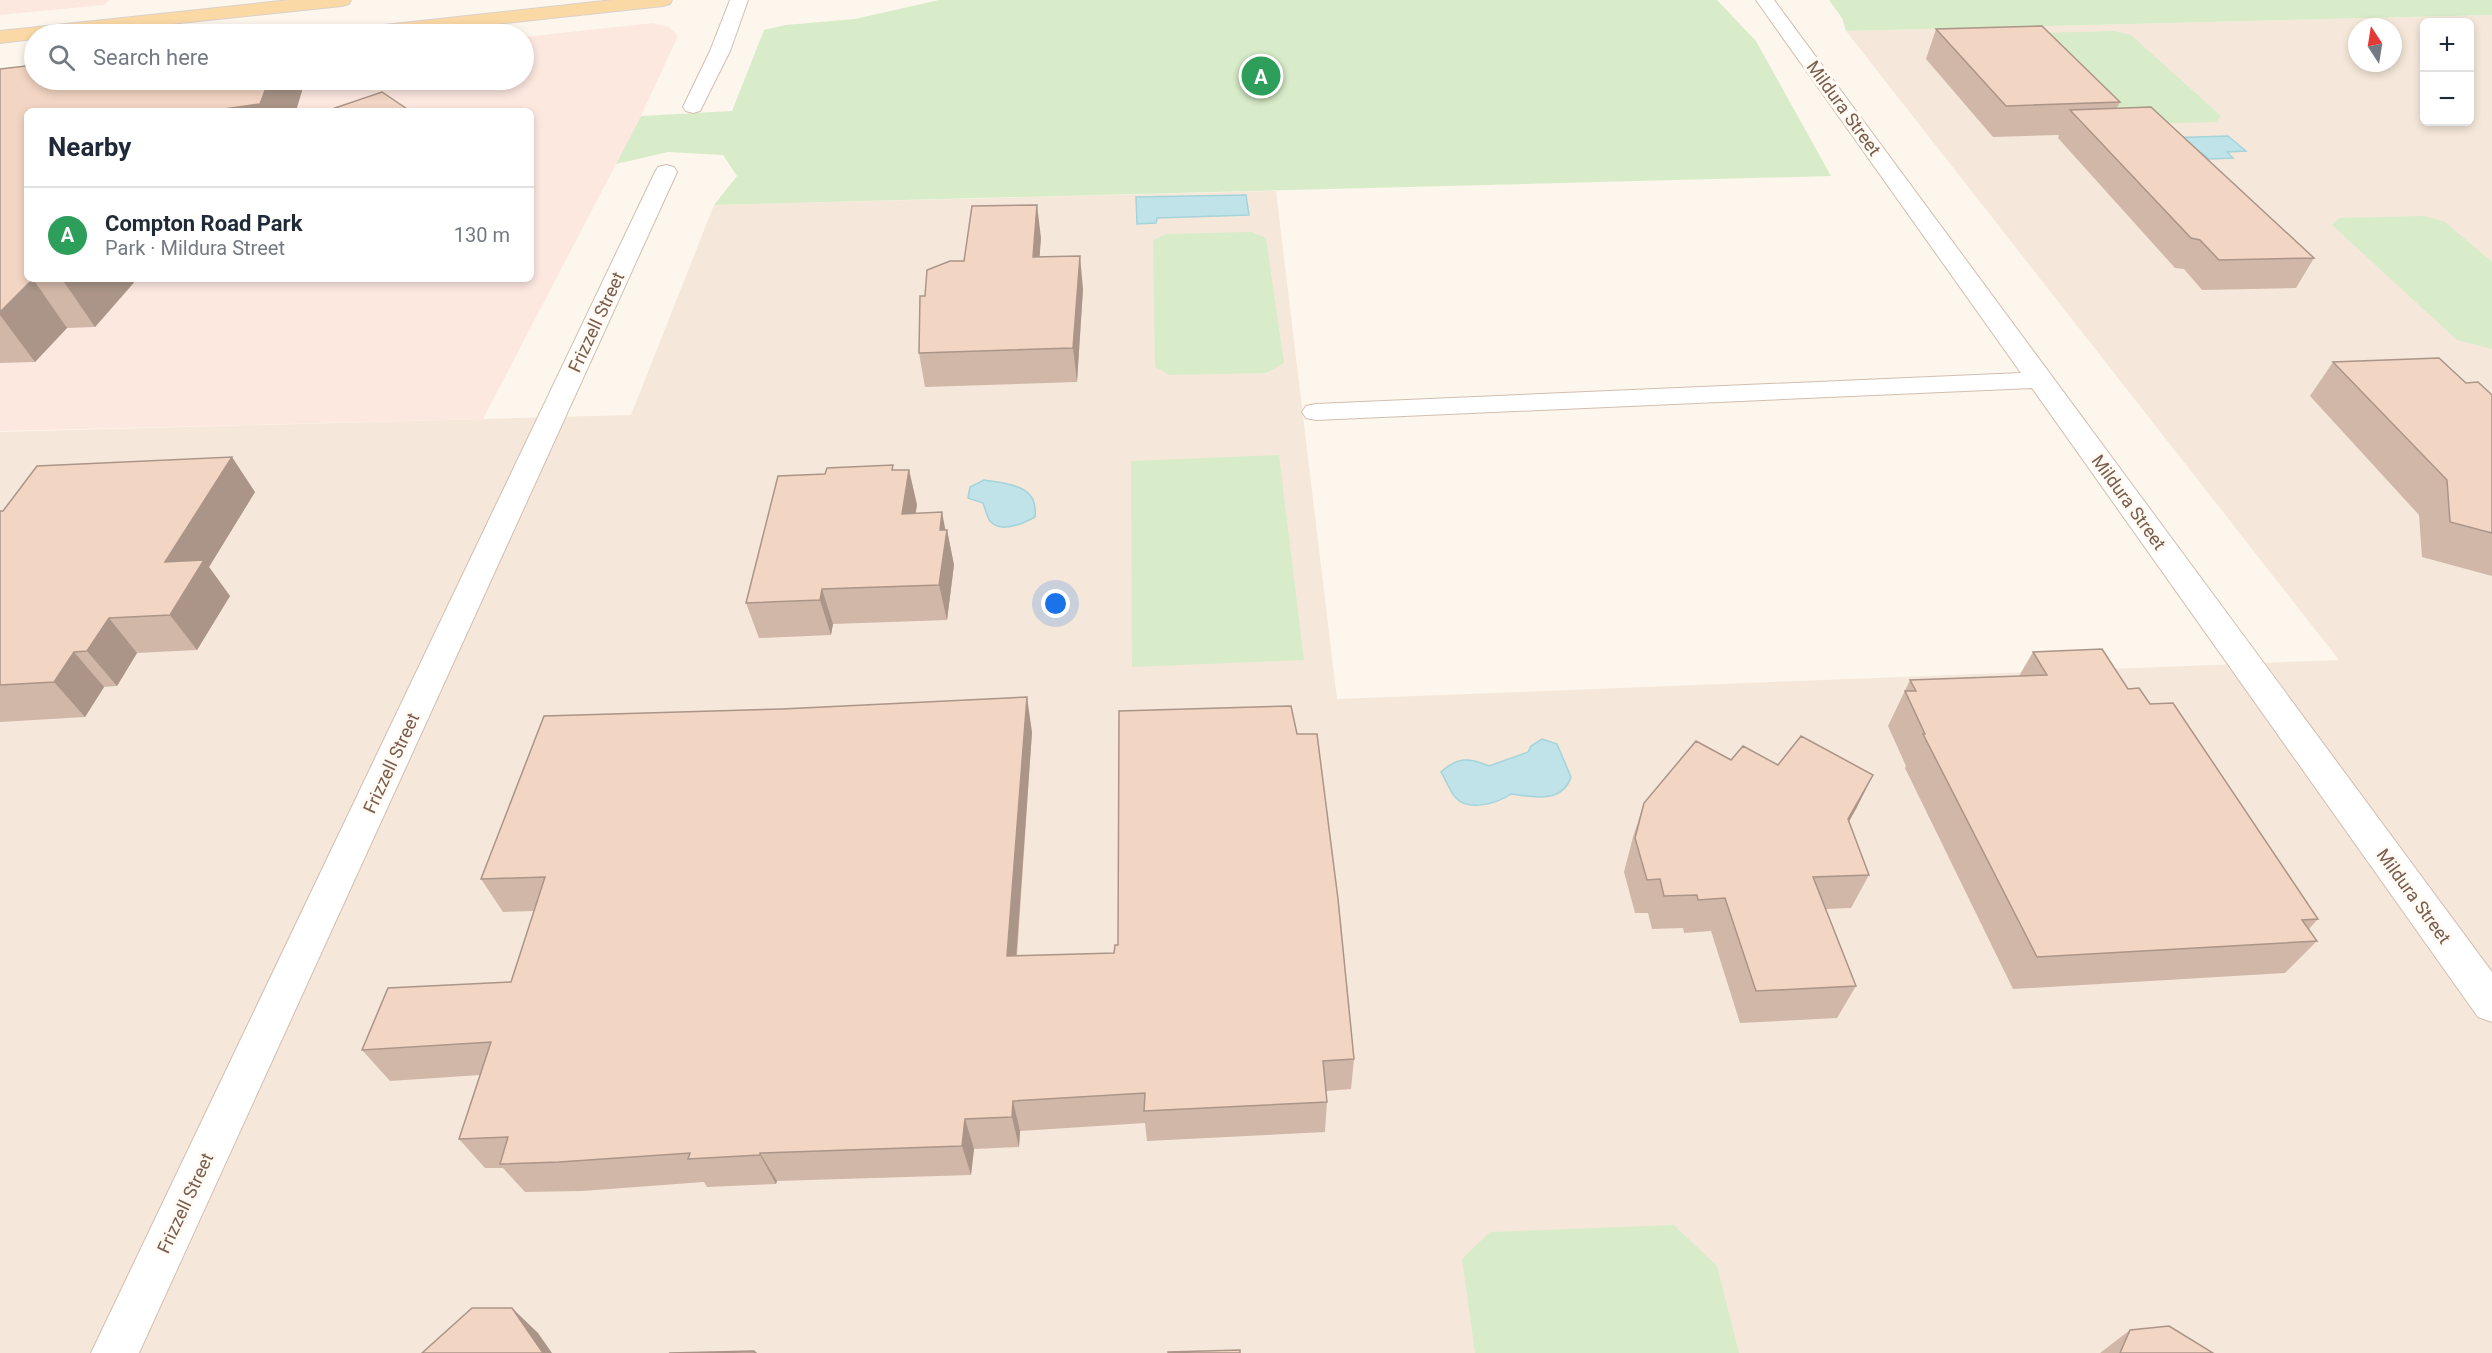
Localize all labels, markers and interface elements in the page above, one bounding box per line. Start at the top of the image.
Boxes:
north arrow [2348,18,2402,72]
map controls [2420,18,2474,126]
button: + [2420,18,2474,72]
search box [24,24,534,90]
icon: search [45,41,78,74]
text: Search here [93,45,209,70]
pin: A [1242,54,1280,98]
street label: Mildura Street [1803,57,1885,160]
button: − [2420,72,2474,126]
text: Nearby [48,132,131,162]
text: Compton Road Park [105,211,302,236]
text: A [61,223,74,247]
text: 130 m [454,223,510,247]
text: Park · Mildura Street [105,236,285,260]
street label: Frizzell Street [564,268,628,375]
street label: Mildura Street [2088,451,2170,554]
your location [1041,589,1070,618]
street label: Frizzell Street [359,709,423,816]
street label: Mildura Street [2373,845,2455,948]
street label: Frizzell Street [153,1149,217,1256]

